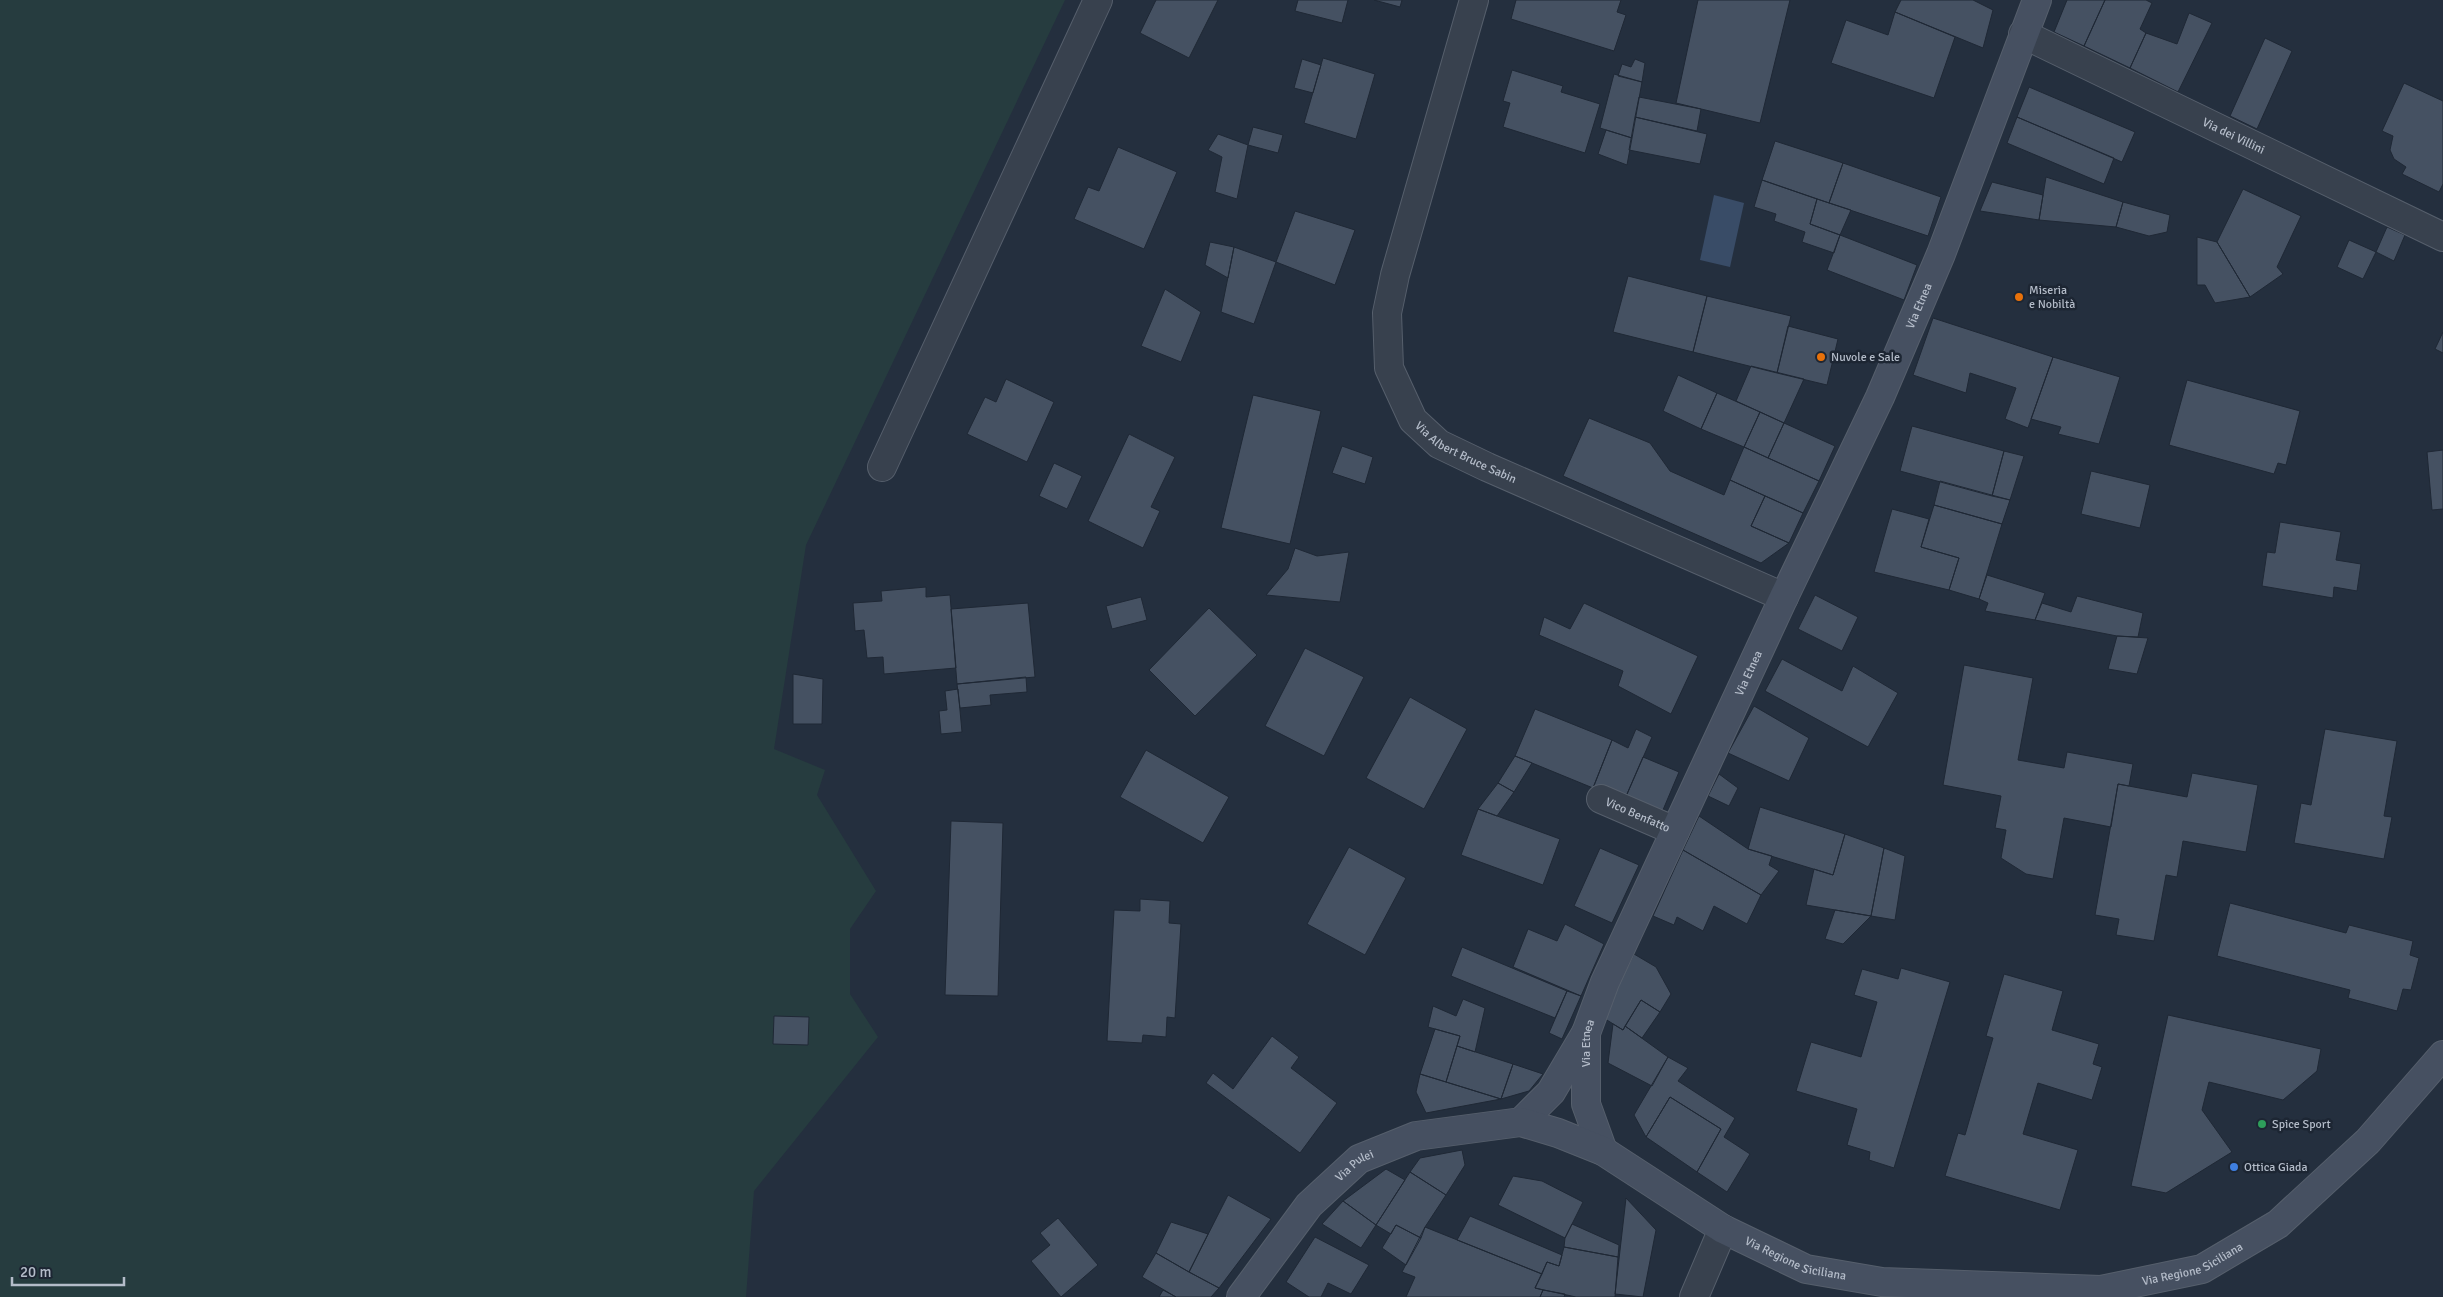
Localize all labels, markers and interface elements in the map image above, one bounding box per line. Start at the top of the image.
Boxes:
street label: Via dei Villini [2200,115,2267,158]
street label: Via Etnea [1903,281,1936,331]
place label: Miseria e Nobiltà [2029,283,2075,312]
marker: Miseria e Nobiltà [2013,291,2025,303]
place label: Nuvole e Sale [1831,350,1900,365]
marker: Nuvole e Sale [1815,351,1827,363]
street label: Via Albert Bruce Sabin [1412,418,1519,487]
street label: Via Etnea [1732,648,1766,699]
street label: Vico Benfatto [1603,795,1672,836]
street label: Via Etnea [1579,1017,1598,1067]
place label: Spice Sport [2272,1117,2331,1132]
marker: Spice Sport [2256,1118,2268,1130]
street label: Via Pulei [1332,1147,1376,1185]
place label: Ottica Giada [2244,1160,2307,1175]
marker: Ottica Giada [2228,1161,2240,1173]
street label: Via Regione Siciliana [1742,1234,1847,1284]
street label: Via Regione Siciliana [2141,1239,2246,1289]
scale bar [12,1254,125,1286]
text: 20 m [20,1263,51,1281]

